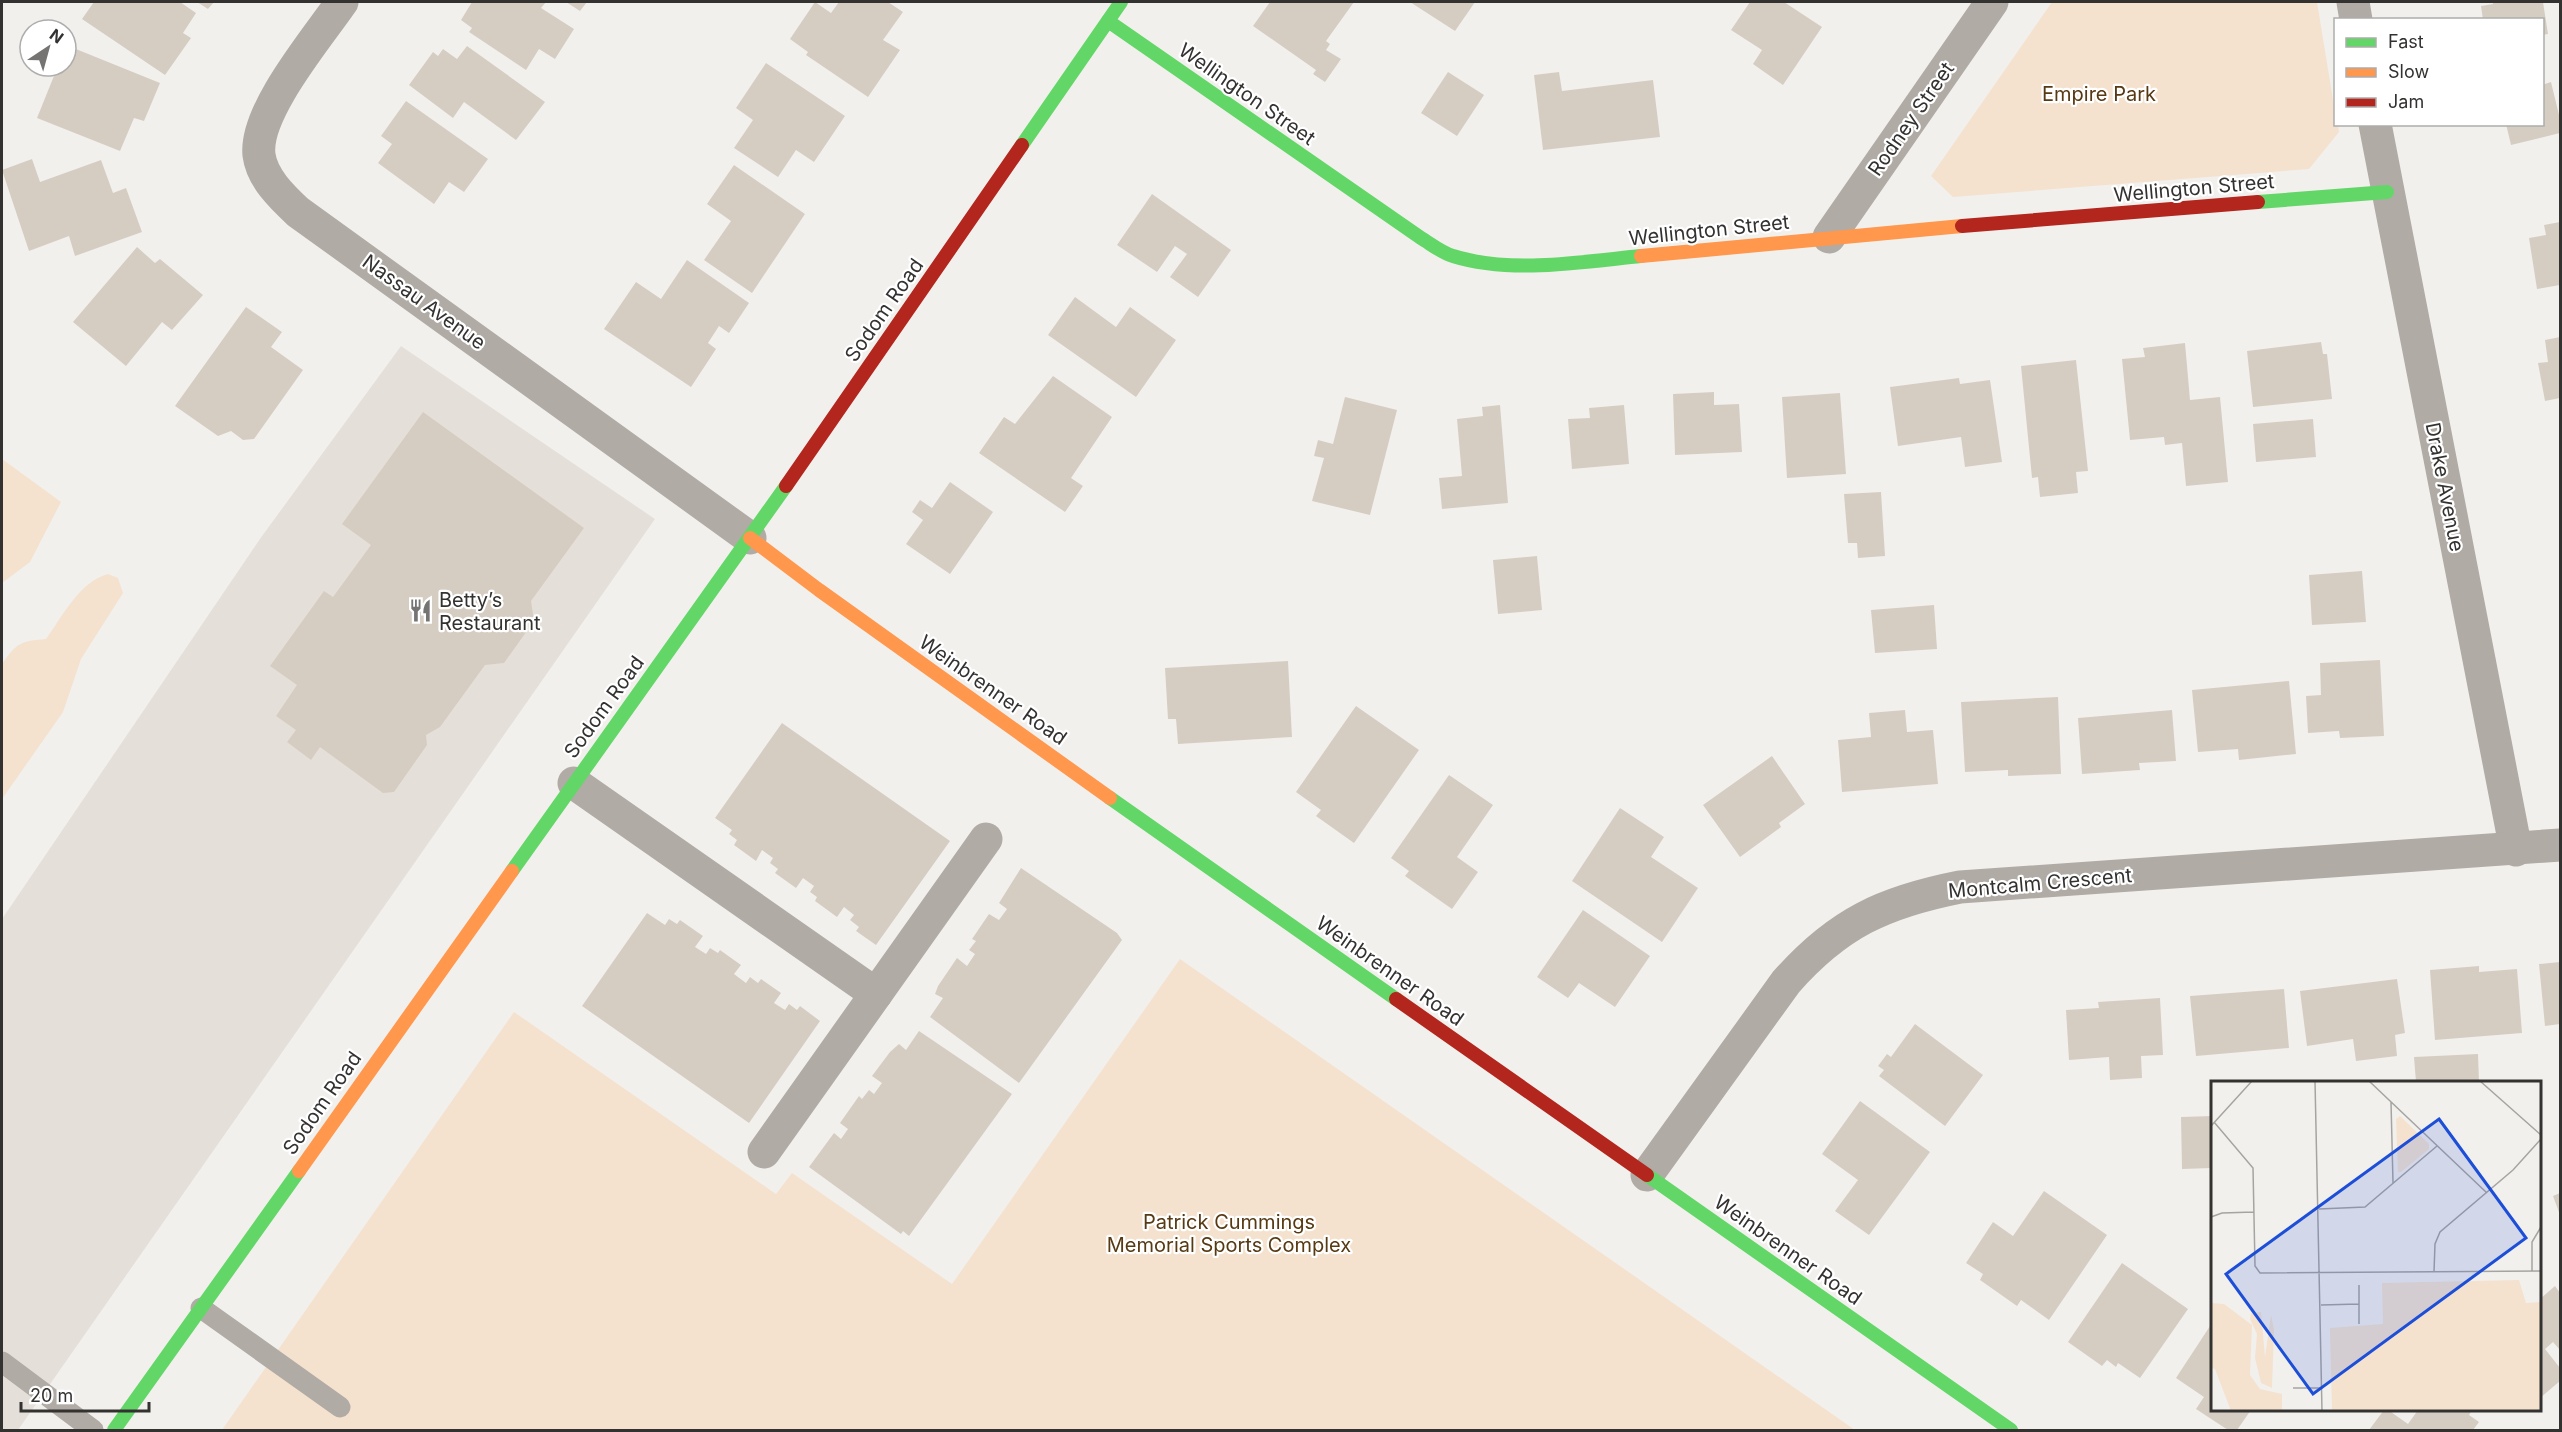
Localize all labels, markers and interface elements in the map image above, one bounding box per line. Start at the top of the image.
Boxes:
north arrow [18,18,78,78]
legend [2334,18,2544,126]
text: N [46,24,68,48]
text: Fast [2388,31,2424,52]
street label: Wellington Street [1174,38,1320,150]
street label: Rodney Street [1863,57,1959,180]
text: Slow [2388,61,2429,82]
park label: Empire Park [2042,82,2156,106]
text: Jam [2388,91,2424,112]
street label: Wellington Street [2113,169,2276,207]
street label: Wellington Street [1628,210,1791,250]
street label: Nassau Avenue [358,249,490,355]
street label: Sodom Road [840,254,928,366]
street label: Drake Avenue [2421,420,2469,554]
place label: Betty’s Restaurant [439,588,541,635]
restaurant icon: Betty’s Restaurant [408,598,434,624]
street label: Weinbrenner Road [915,630,1071,750]
street label: Sodom Road [559,651,649,763]
street label: Montcalm Crescent [1947,863,2133,903]
street label: Weinbrenner Road [1312,911,1468,1031]
street label: Sodom Road [278,1047,366,1159]
inset map [2211,1081,2541,1411]
street label: Weinbrenner Road [1710,1190,1866,1310]
park label: Patrick Cummings Memorial Sports Complex [1107,1210,1351,1257]
scale bar [21,1375,148,1413]
text: 20 m [30,1385,73,1406]

